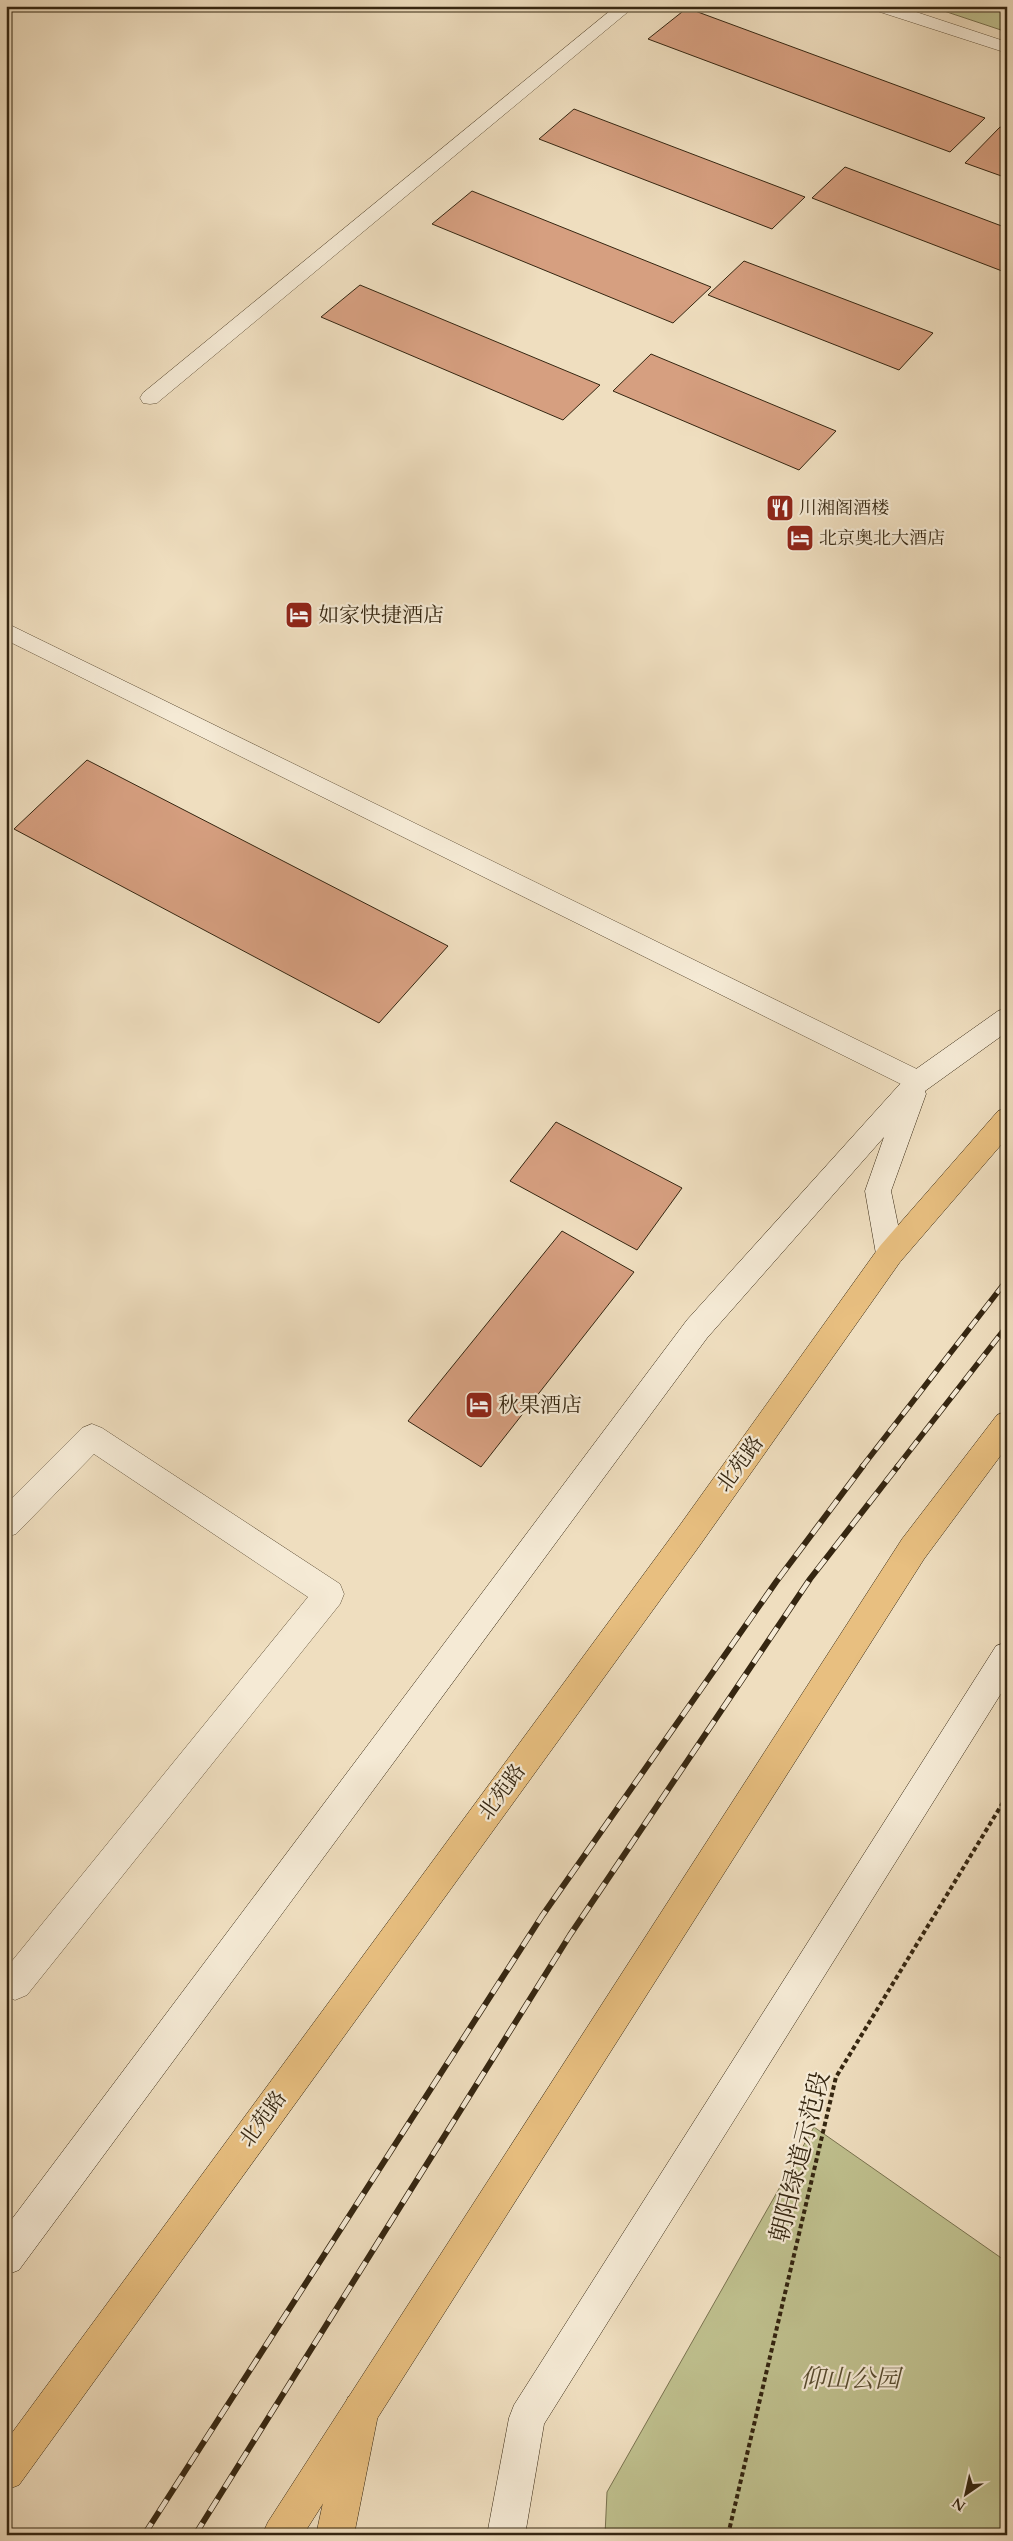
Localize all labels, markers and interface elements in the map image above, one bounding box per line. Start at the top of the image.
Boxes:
restaurant icon: 川湘阁酒楼 [765,493,795,523]
place label: 川湘阁酒楼 [799,496,889,521]
hotel icon: 北京奥北大酒店 [785,523,815,553]
place label: 北京奥北大酒店 [819,526,945,551]
hotel icon: 如家快捷酒店 [284,600,314,630]
place label: 如家快捷酒店 [318,601,444,630]
hotel icon: 秋果酒店 [464,1390,494,1420]
place label: 秋果酒店 [498,1391,582,1420]
street label: 北苑路 [710,1430,770,1498]
street label: 北苑路 [472,1758,532,1826]
street label: 朝阳绿道示范段 [762,2068,838,2246]
street label: 北苑路 [233,2085,293,2153]
park label: 仰山公园 [800,2362,904,2396]
north arrow [940,2468,990,2518]
text: N [949,2493,969,2516]

